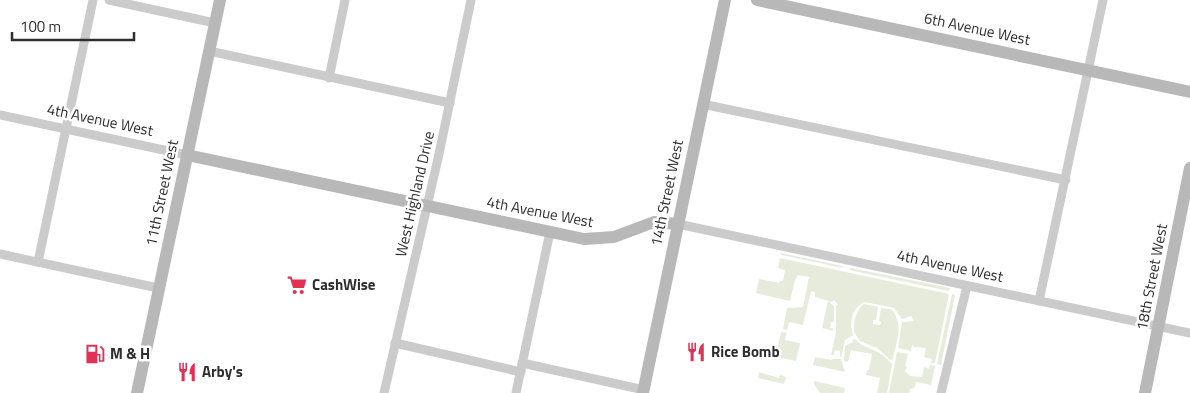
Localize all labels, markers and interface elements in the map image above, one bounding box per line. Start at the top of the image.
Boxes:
street label: 6th Avenue West [922,6,1033,51]
scale bar [12,10,135,42]
text: 100 m [20,15,61,38]
street label: 4th Avenue West [45,97,156,142]
street label: West Highland Drive [389,129,440,259]
street label: 11th Street West [139,137,184,248]
street label: 14th Street West [644,137,689,248]
street label: 4th Avenue West [485,190,596,233]
street label: 18th Street West [1130,221,1173,332]
street label: 4th Avenue West [895,243,1006,288]
place label: CashWise [312,273,376,296]
supermarket icon: CashWise [286,274,308,296]
place label: Rice Bomb [711,340,780,363]
restaurant icon: Rice Bomb [685,341,707,363]
place label: M & H [110,342,150,365]
fuel station icon: M & H [84,343,106,365]
place label: Arby's [202,360,243,383]
restaurant icon: Arby's [176,361,198,383]

